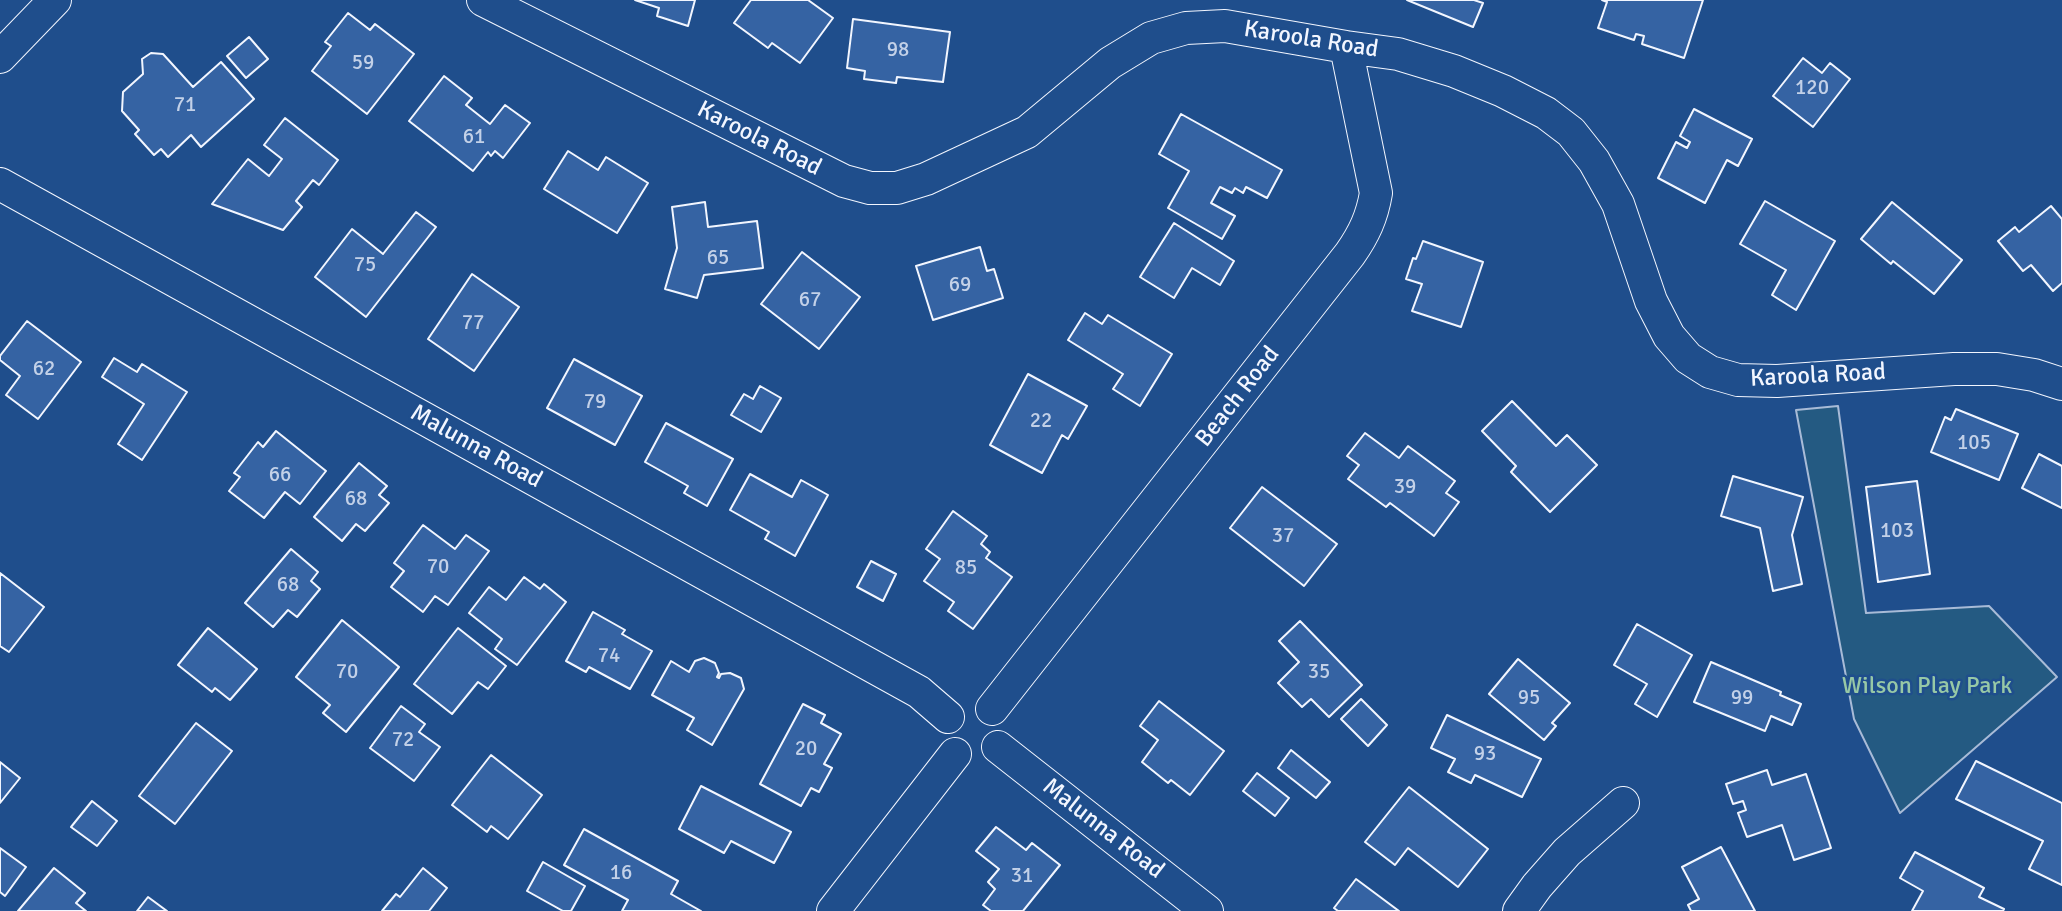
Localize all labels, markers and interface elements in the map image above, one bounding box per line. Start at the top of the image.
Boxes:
street label: Karoola Road [1242,15,1380,65]
house number: 98 [887,37,909,63]
house number: 59 [352,50,374,76]
house number: 120 [1795,75,1829,101]
house number: 71 [174,92,196,118]
street label: Karoola Road [692,95,826,183]
house number: 61 [463,124,485,150]
house number: 65 [707,245,729,271]
house number: 75 [354,252,376,278]
house number: 69 [949,272,971,298]
house number: 67 [799,287,821,313]
house number: 77 [462,310,484,336]
street label: Beach Road [1190,341,1286,453]
house number: 62 [33,356,55,382]
street label: Karoola Road [1749,358,1887,394]
house number: 79 [584,389,606,415]
street label: Malunna Road [405,399,547,495]
house number: 22 [1030,408,1052,434]
house number: 105 [1957,430,1991,456]
house number: 66 [269,462,291,488]
house number: 39 [1394,474,1416,500]
house number: 68 [345,486,367,512]
house number: 103 [1880,518,1914,544]
house number: 37 [1272,523,1294,549]
house number: 70 [427,554,449,580]
house number: 85 [955,555,977,581]
house number: 68 [277,572,299,598]
house number: 74 [598,643,620,669]
house number: 70 [336,659,358,685]
house number: 35 [1308,659,1330,685]
park label: Wilson Play Park [1842,673,2012,701]
house number: 95 [1518,685,1540,711]
house number: 99 [1731,685,1753,711]
house number: 72 [392,727,414,753]
house number: 20 [795,736,817,762]
house number: 93 [1474,741,1496,767]
street label: Malunna Road [1036,773,1170,885]
house number: 16 [610,860,632,886]
house number: 31 [1011,863,1033,889]

